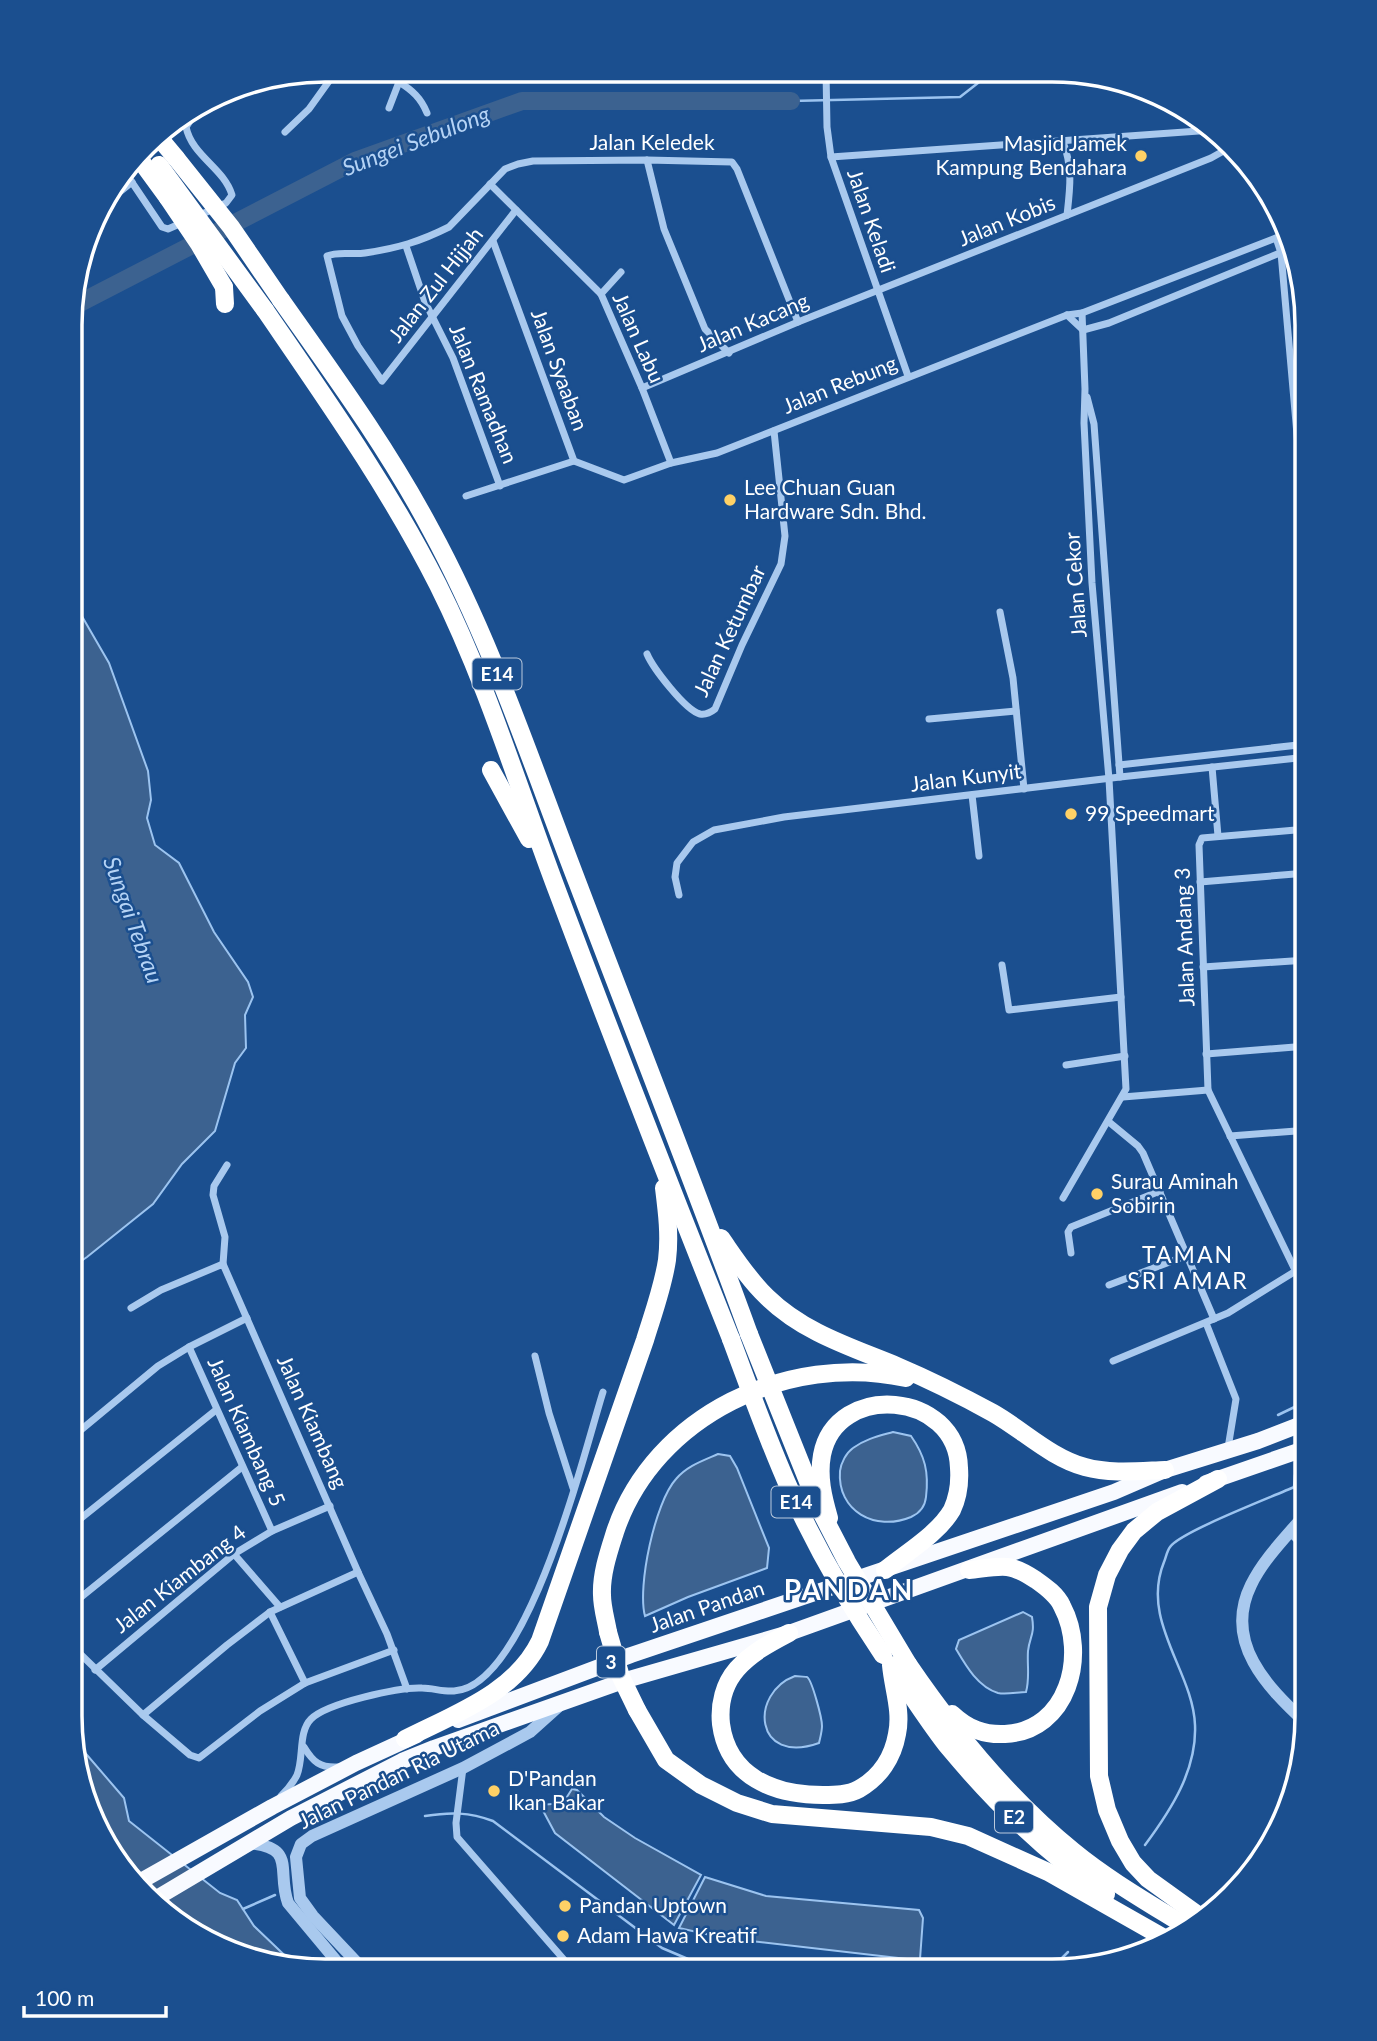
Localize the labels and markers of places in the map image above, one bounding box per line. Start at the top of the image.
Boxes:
place label: Masjid Jamek Kampung Bendahara [935,130,1127,179]
marker: Masjid Jamek Kampung Bendahara [1133,148,1149,164]
place label: Lee Chuan Guan Hardware Sdn. Bhd. [744,474,927,523]
marker: Lee Chuan Guan Hardware Sdn. Bhd. [722,492,738,508]
place label: 99 Speedmart [1085,800,1215,825]
marker: 99 Speedmart [1063,806,1079,822]
place label: Surau Aminah Sobirin [1111,1168,1239,1217]
marker: Surau Aminah Sobirin [1089,1186,1105,1202]
place label: D'Pandan Ikan Bakar [508,1765,605,1814]
marker: D'Pandan Ikan Bakar [486,1783,502,1799]
place label: Pandan Uptown [579,1892,727,1917]
marker: Pandan Uptown [557,1898,573,1914]
place label: Adam Hawa Kreatif [577,1922,758,1947]
marker: Adam Hawa Kreatif [555,1928,571,1944]

